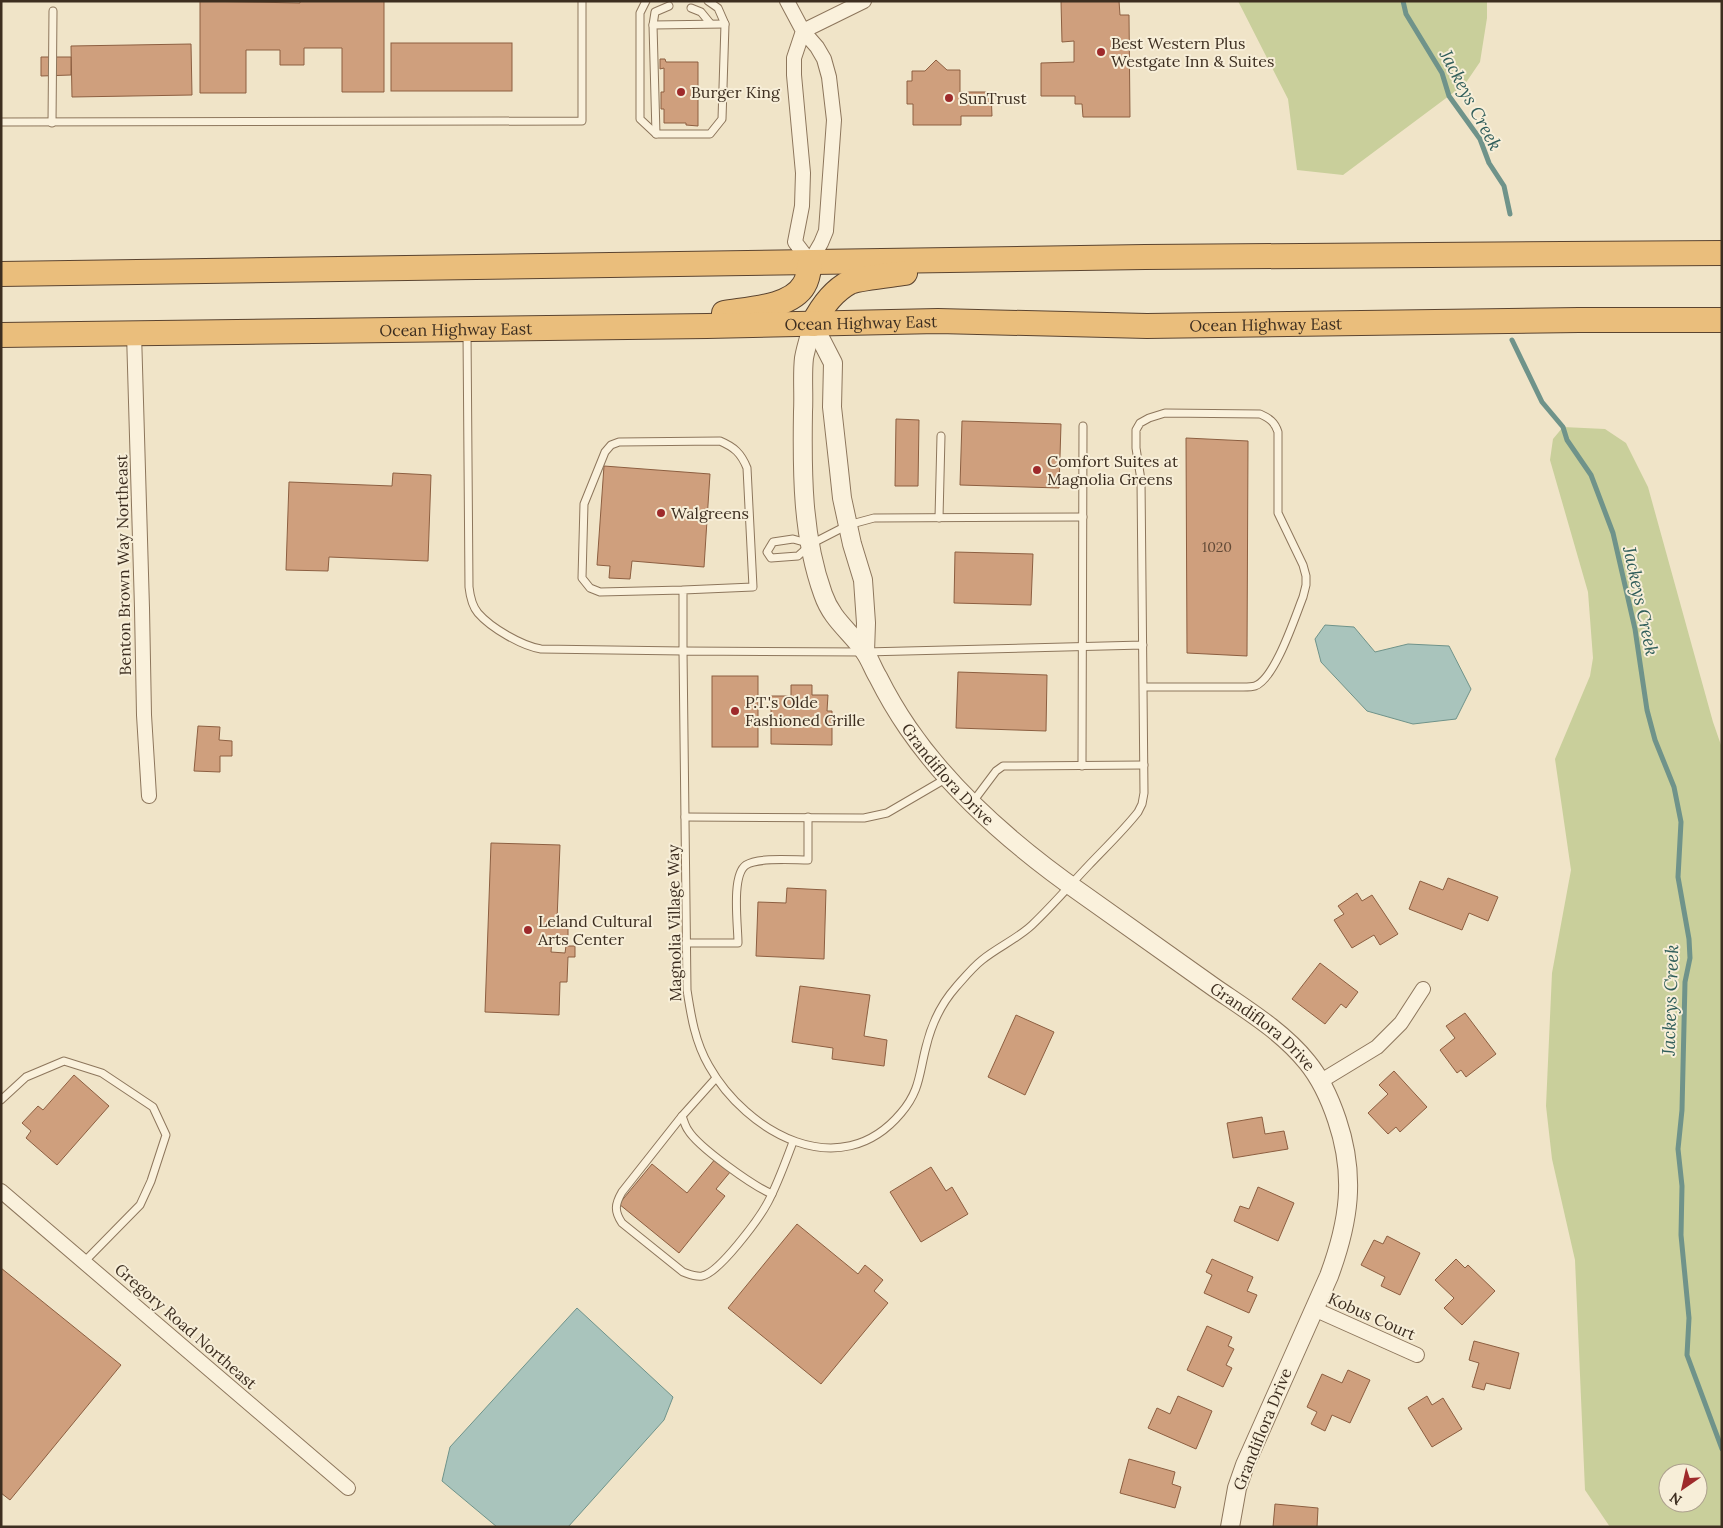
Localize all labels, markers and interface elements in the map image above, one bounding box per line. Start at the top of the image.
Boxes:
place label: Best Western Plus Westgate Inn & Suites [1111,33,1274,71]
water label: Jackeys Creek [1434,45,1507,154]
marker: Best Western Plus Westgate Inn & Suites [1095,46,1107,58]
place label: Burger King [691,82,781,102]
marker: Burger King [675,86,687,98]
place label: SunTrust [959,88,1027,108]
marker: SunTrust [943,92,955,104]
street label: Ocean Highway East [784,311,938,334]
street label: Ocean Highway East [1189,313,1343,335]
street label: Ocean Highway East [379,318,533,340]
place label: Comfort Suites at Magnolia Greens [1047,451,1179,489]
street label: Benton Brown Way Northeast [111,454,135,676]
marker: Comfort Suites at Magnolia Greens [1031,464,1043,476]
place label: Walgreens [671,503,749,523]
marker: Walgreens [655,507,667,519]
house number: 1020 [1202,538,1232,556]
water label: Jackeys Creek [1618,543,1664,658]
place label: P.T.'s Olde Fashioned Grille [745,692,866,730]
marker: P.T.'s Olde Fashioned Grille [729,705,741,717]
street label: Grandiflora Drive [898,719,999,830]
street label: Magnolia Village Way [663,844,685,1002]
place label: Leland Cultural Arts Center [537,911,652,949]
marker: Leland Cultural Arts Center [522,924,534,936]
water label: Jackeys Creek [1657,944,1683,1057]
street label: Grandiflora Drive [1207,978,1320,1075]
street label: Gregory Road Northeast [111,1259,262,1394]
street label: Kobus Court [1325,1288,1420,1345]
street label: Grandiflora Drive [1228,1365,1296,1493]
north arrow [1658,1463,1708,1513]
text: N [1666,1488,1685,1509]

